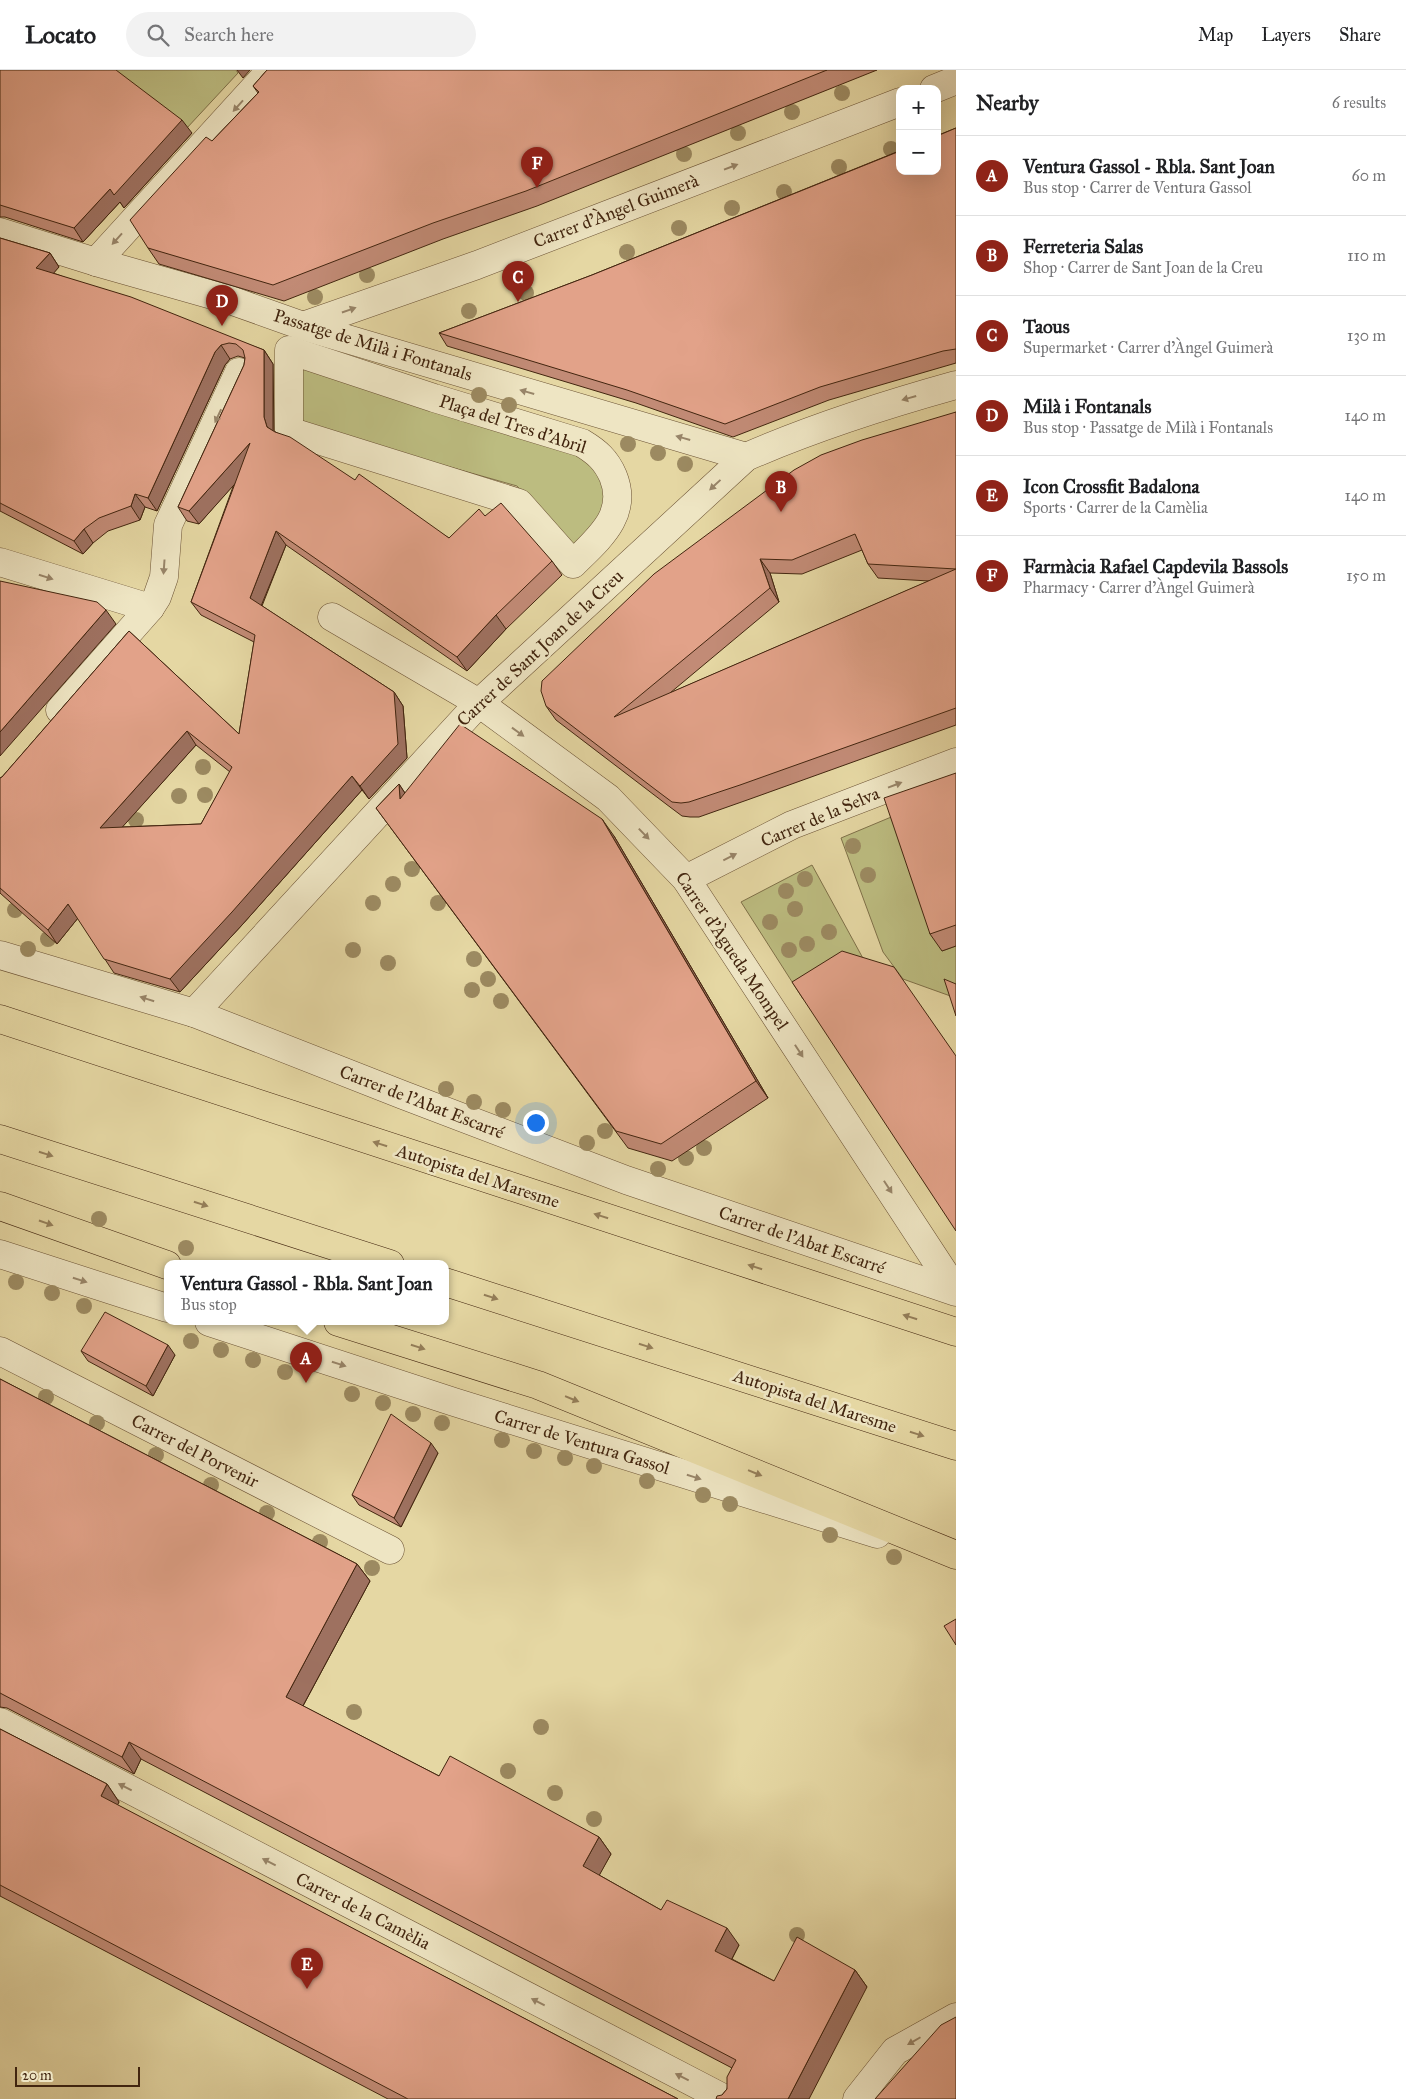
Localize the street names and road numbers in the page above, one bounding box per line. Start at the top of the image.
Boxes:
street label: Carrer d'Àngel Guimerà [530,167,702,254]
street label: Passatge de Milà i Fontanals [271,304,475,387]
street label: Plaça del Tres d'Abril [437,390,590,458]
street label: Carrer de Sant Joan de la Creu [452,565,629,732]
street label: Carrer de la Selva [757,782,883,852]
street label: Carrer d'Àgueda Mompel [670,866,795,1035]
street label: Carrer de l'Abat Escarré [337,1060,508,1144]
street label: Autopista del Maresme [393,1139,562,1213]
street label: Carrer de l'Abat Escarré [716,1201,889,1279]
street label: Autopista del Maresme [730,1364,899,1438]
street label: Carrer de Ventura Gassol [492,1405,672,1479]
street label: Carrer del Porvenir [128,1409,263,1493]
street label: Carrer de la Camèlia [292,1868,434,1955]

